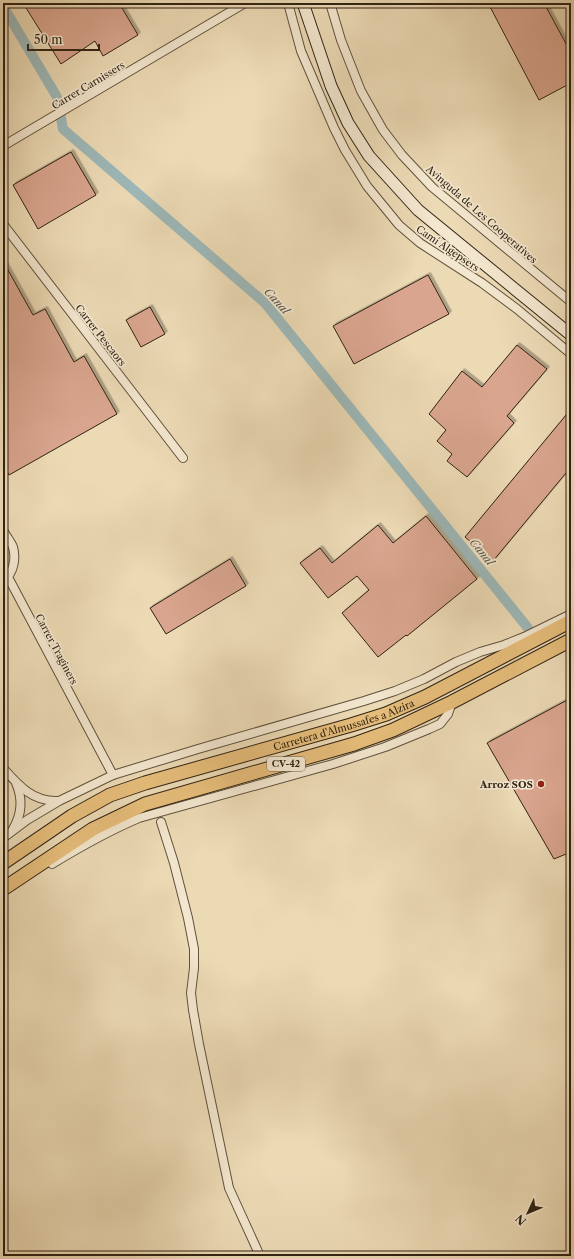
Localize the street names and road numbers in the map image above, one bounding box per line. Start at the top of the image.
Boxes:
street label: Carrer Carnissers [49,58,127,112]
street label: Avinguda de Les Cooperatives [423,162,540,266]
street label: Camí Algepsers [414,222,482,274]
street label: Carrer Pescaors [72,302,129,369]
street label: Carrer Traginers [32,612,81,687]
street label: Carretera d'Almussafes a Alzira [272,696,417,754]
road number: CV-42 [267,757,305,771]

